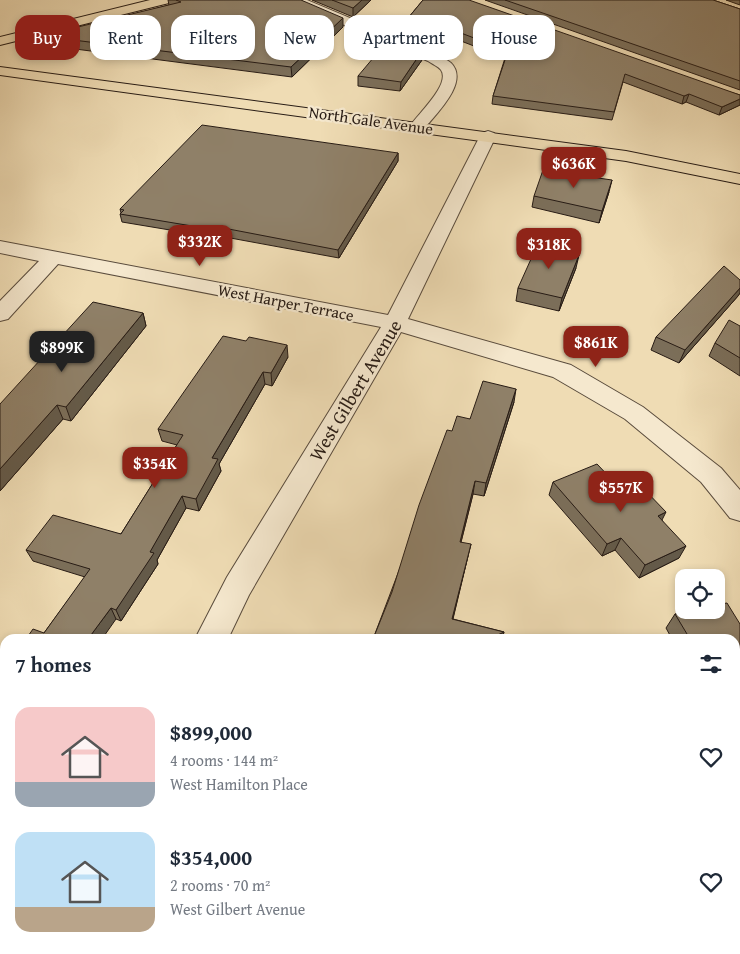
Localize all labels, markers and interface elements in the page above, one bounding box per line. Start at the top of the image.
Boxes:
chip: Buy [15,15,80,60]
chip: Rent [90,15,161,60]
chip: Filters [171,15,255,60]
chip: New [265,15,334,60]
chip: Apartment [344,15,463,60]
chip: House [473,15,555,60]
street label: North Gale Avenue [307,99,435,141]
pin: $636K [539,146,609,189]
text: $636K [552,151,596,175]
pin: $332K [165,224,235,267]
pin: $318K [514,228,584,270]
text: $332K [178,229,222,253]
text: $318K [527,232,571,256]
street label: West Harper Terrace [216,277,356,327]
street label: West Gilbert Avenue [302,314,408,466]
pin: $861K [561,326,631,368]
pin: $899K [27,330,97,373]
text: $861K [574,330,618,354]
text: $899K [40,335,84,359]
pin: $354K [120,446,190,489]
text: $354K [133,451,177,475]
pin: $557K [586,470,656,513]
text: $557K [599,475,643,499]
map controls [675,569,725,619]
button: locate [675,569,725,619]
text: 7 homes [15,649,91,680]
icon: filters [697,650,725,678]
text: $899,000 [170,717,252,748]
icon: home [55,727,115,787]
icon: heart [697,743,725,771]
text: 4 rooms · 144 m² [170,748,278,772]
text: West Hamilton Place [170,772,308,796]
text: $354,000 [170,842,252,873]
icon: home [55,852,115,912]
icon: heart [697,868,725,896]
text: 2 rooms · 70 m² [170,873,270,897]
text: West Gilbert Avenue [170,897,305,921]

